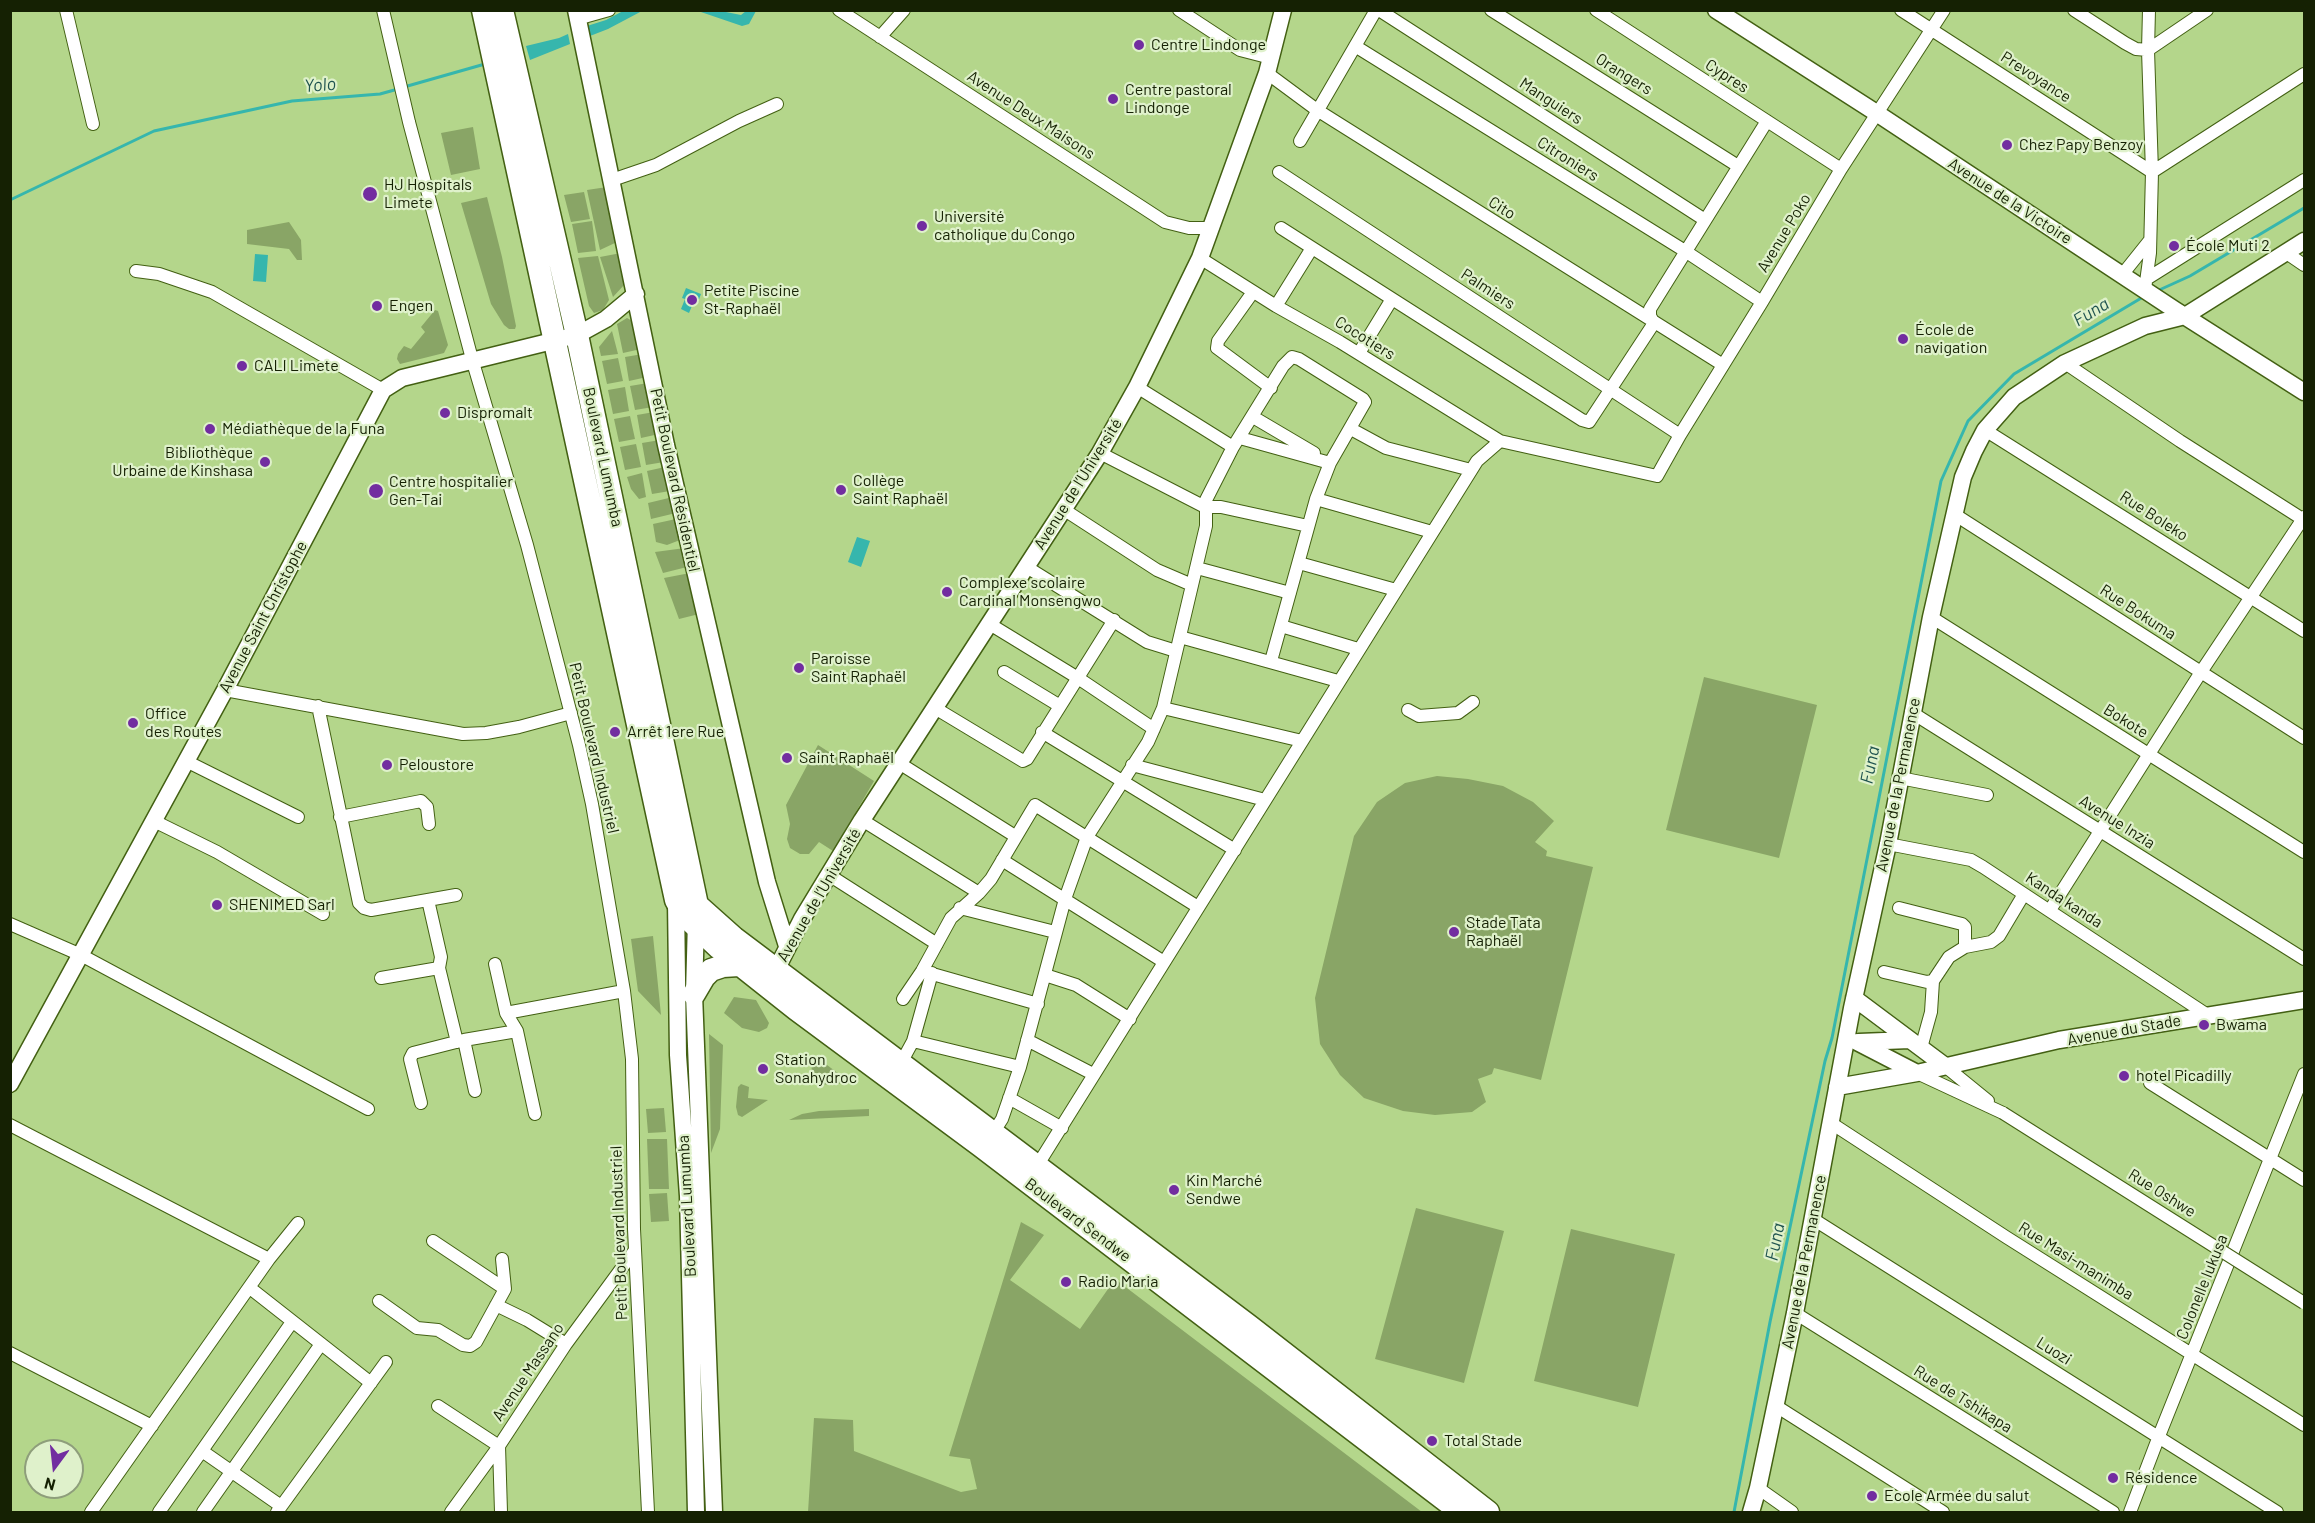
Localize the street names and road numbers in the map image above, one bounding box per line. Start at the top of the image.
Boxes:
street label: Prevoyance [1997,47,2075,107]
street label: Orangers [1592,49,1656,99]
street label: Cypres [1702,55,1752,97]
street label: Avenue Deux Maisons [964,67,1098,163]
street label: Manguiers [1516,73,1586,129]
street label: Citroniers [1534,133,1602,185]
street label: Avenue de la Victoire [1944,154,2076,248]
street label: Avenue Poko [1753,190,1815,276]
street label: Cito [1485,192,1519,224]
street label: Palmiers [1457,264,1519,314]
street label: Cocotiers [1331,312,1399,364]
street label: Boulevard Lumumba [579,385,627,529]
street label: Petit Boulevard Résidentiel [646,387,704,573]
street label: Avenue de l’Université [1030,415,1126,553]
street label: Rue Boleko [2116,487,2192,545]
street label: Avenue Saint Christophe [215,538,311,696]
street label: Rue Bokuma [2096,580,2180,644]
street label: Petit Boulevard Industriel [565,661,623,835]
street label: Avenue de la Permanence [1872,696,1924,874]
street label: Bokote [2100,700,2152,742]
street label: Avenue Inzia [2075,791,2159,853]
street label: Avenue de l’Université [773,825,865,965]
street label: Kanda kanda [2022,868,2106,932]
street label: Avenue du Stade [2066,1011,2182,1049]
street label: Boulevard Lumumba [674,1134,700,1278]
street label: Petit Boulevard Industriel [606,1145,632,1321]
street label: Rue Oshwe [2125,1165,2199,1221]
street label: Avenue de la Permanence [1778,1173,1830,1351]
street label: Boulevard Sendwe [1021,1174,1135,1266]
street label: Rue Masi-manimba [2015,1218,2137,1304]
street label: Colonelle lukusa [2172,1232,2232,1342]
street label: Avenue Massano [488,1319,568,1425]
street label: Luozi [2033,1333,2075,1369]
street label: Rue de Tshikapa [1910,1361,2016,1437]

